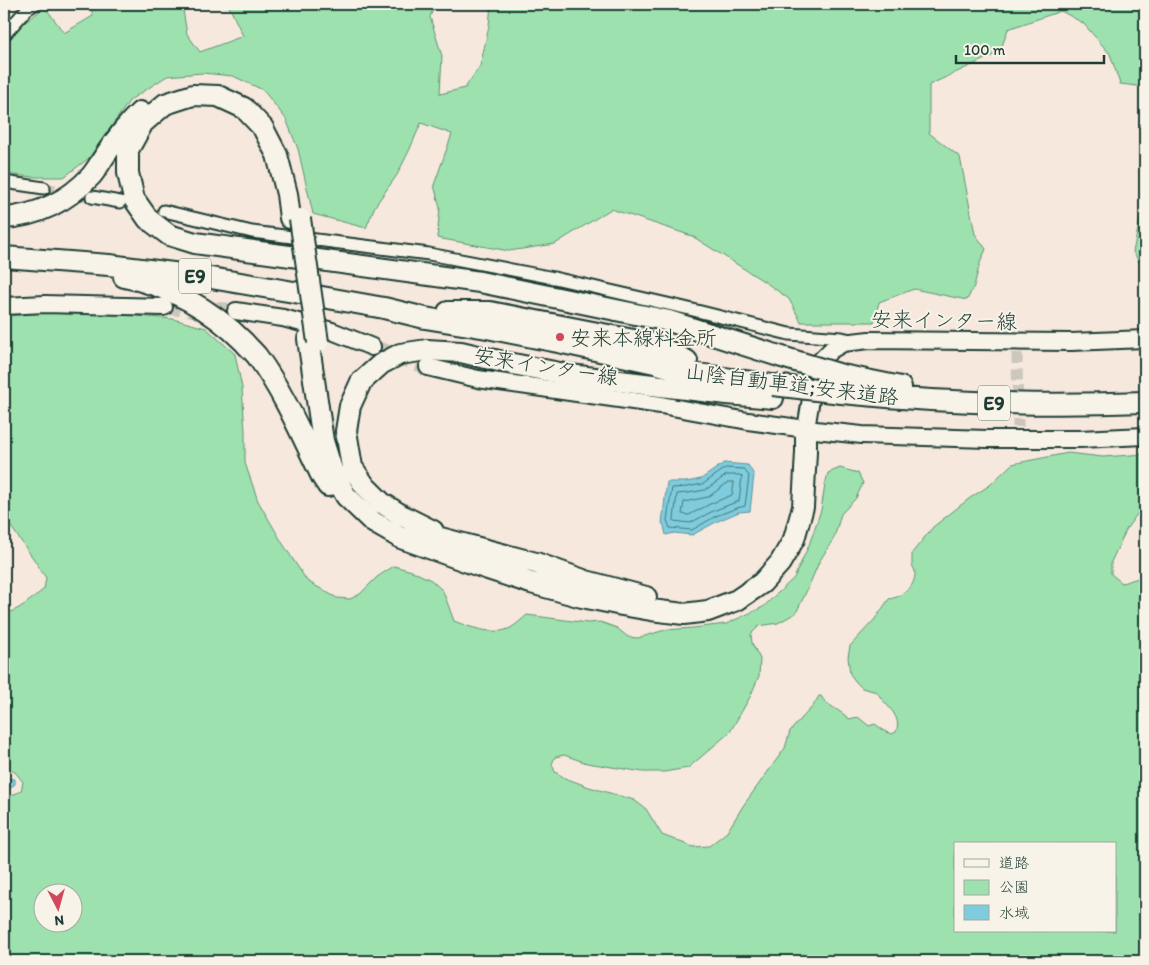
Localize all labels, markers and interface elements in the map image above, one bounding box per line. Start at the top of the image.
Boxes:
scale bar [956,32,1104,64]
text: 100 m [964,41,1006,59]
road number: E9 [179,258,211,294]
street label: 安来インター線 [871,306,1017,334]
place label: 安来本線料金所 [570,325,717,350]
marker: 安来本線料金所 [554,331,566,343]
street label: 安来インター線 [472,342,620,390]
street label: 山陰自動車道;安来道路 [684,358,900,410]
road number: E9 [978,386,1010,420]
legend [954,842,1116,932]
text: 道路 [999,854,1029,872]
text: 公園 [999,878,1029,896]
north arrow [32,882,82,932]
text: 水域 [999,904,1029,922]
text: N [54,911,65,929]

